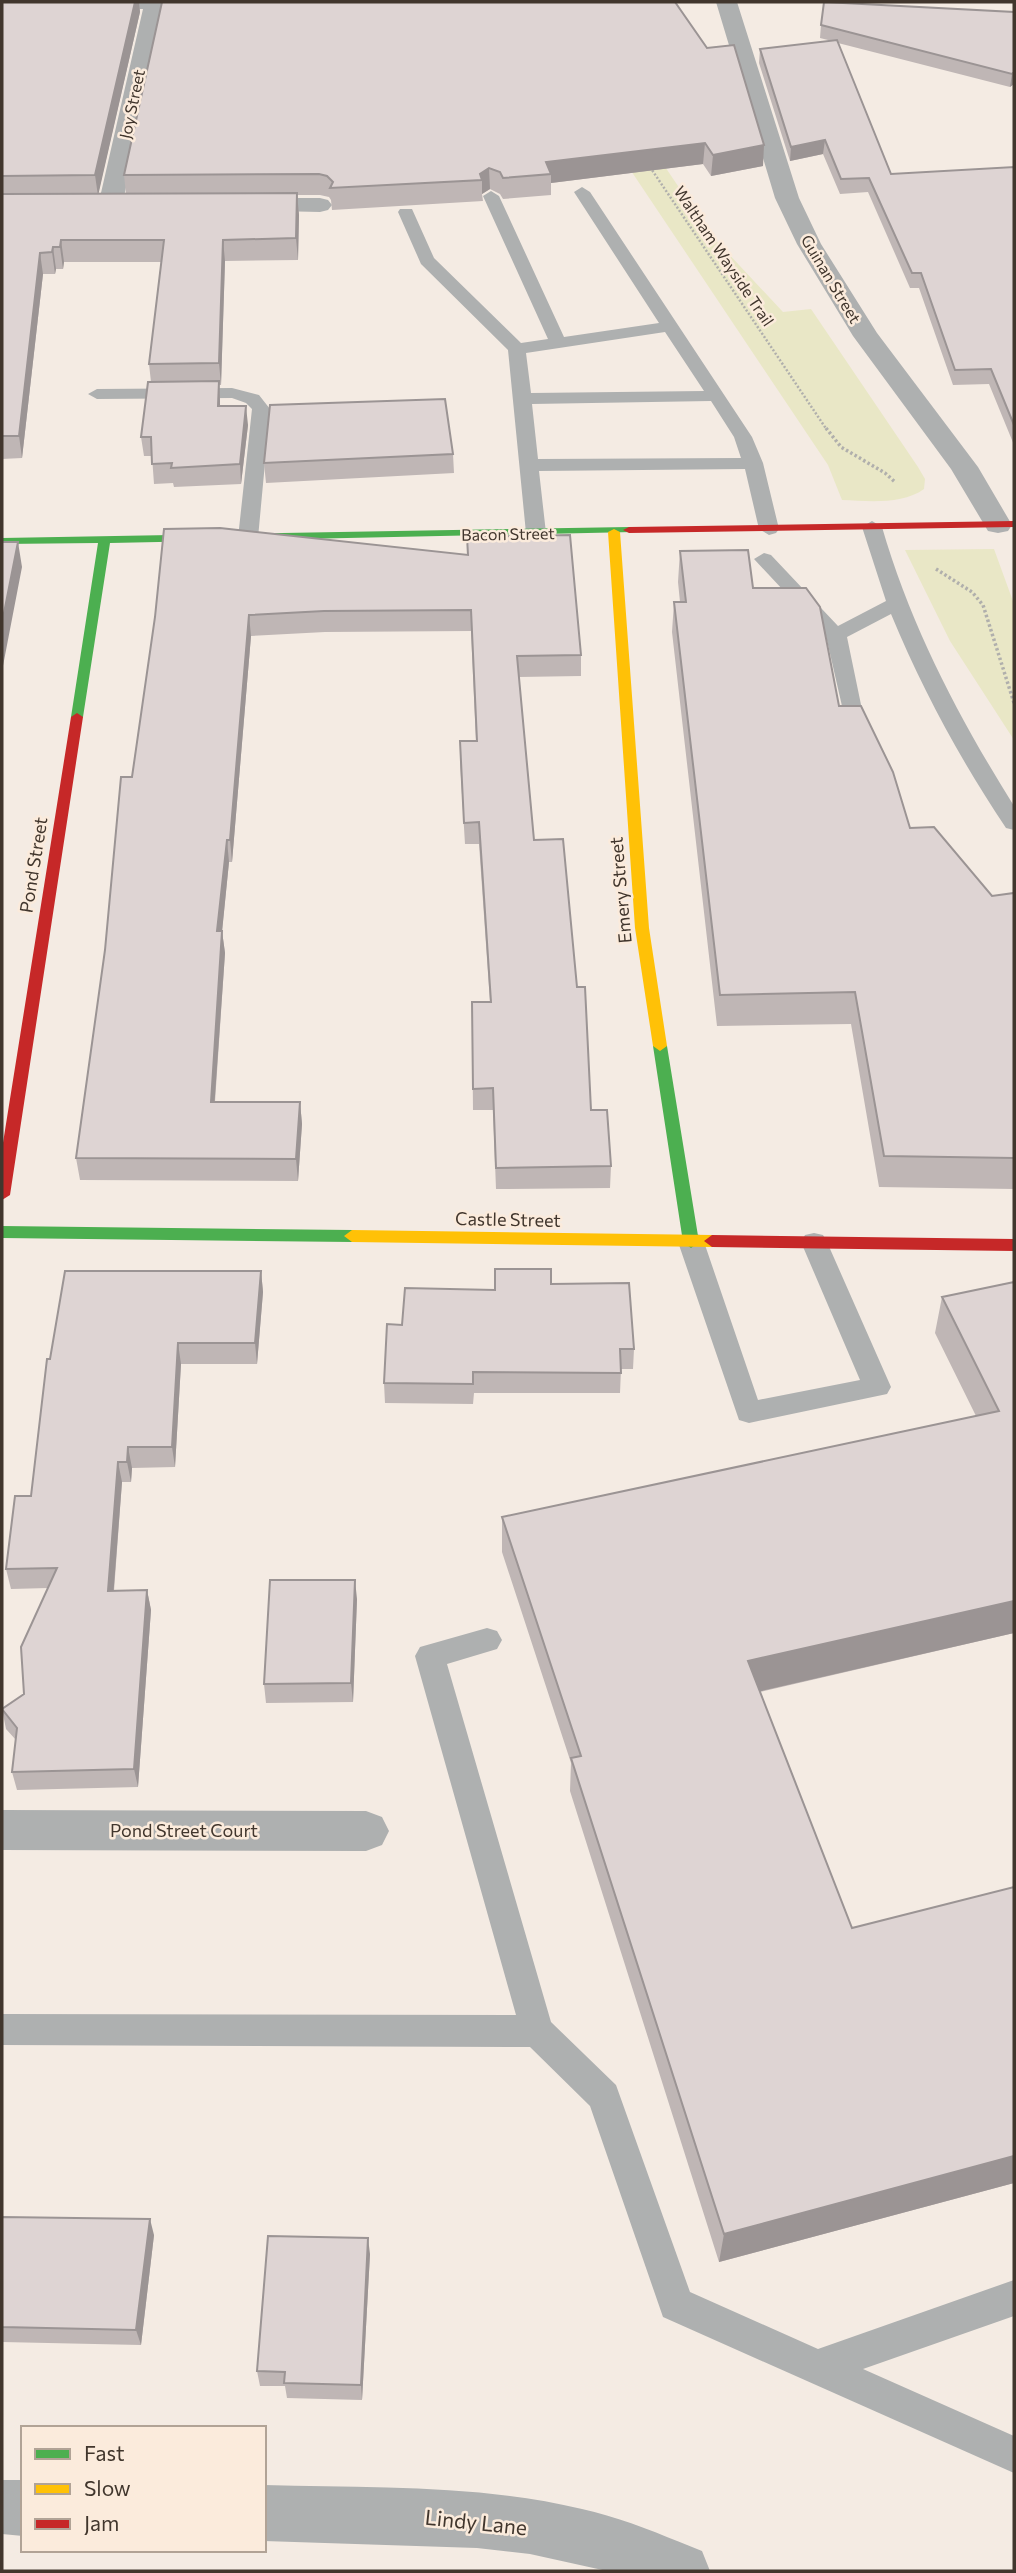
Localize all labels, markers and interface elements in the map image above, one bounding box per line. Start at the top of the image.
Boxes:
street label: Joy Street [115,67,148,140]
street label: Waltham Wayside Trail [670,182,778,329]
street label: Guinan Street [798,231,865,327]
street label: Bacon Street [461,523,555,544]
street label: Pond Street [15,815,51,914]
street label: Emery Street [604,836,636,944]
street label: Castle Street [455,1207,561,1231]
street label: Pond Street Court [110,1819,258,1841]
legend [21,2426,266,2552]
text: Fast [84,2440,125,2465]
text: Slow [84,2475,131,2500]
street label: Lindy Lane [424,2504,528,2539]
text: Jam [84,2510,119,2535]

